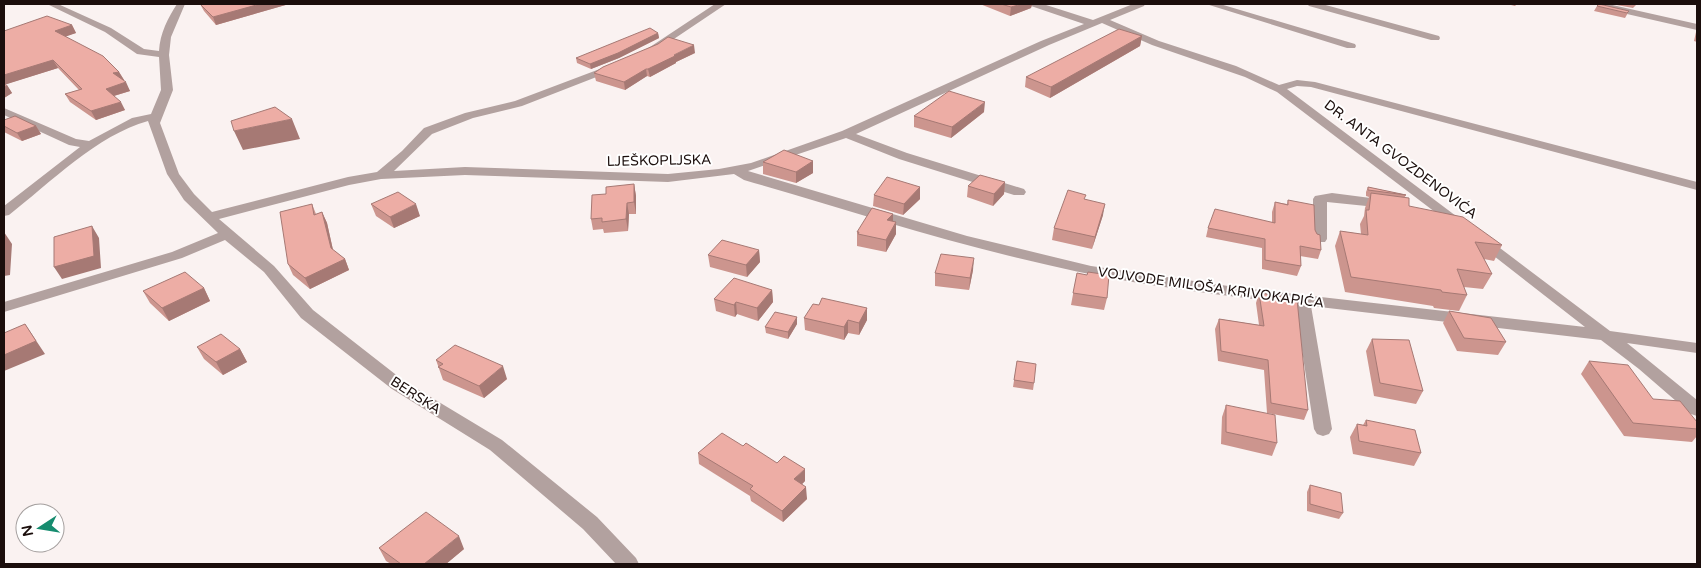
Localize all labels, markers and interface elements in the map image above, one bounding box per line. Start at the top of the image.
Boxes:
street label: DR. ANTA GVOZDENOVIĆA [1321,96,1481,223]
street label: LJEŠKOPLJSKA [607,151,711,170]
street label: VOJVODE MILOŠA KRIVOKAPIĆA [1097,263,1325,312]
street label: BERSKA [387,373,444,418]
north arrow [15,503,65,553]
text: N [18,523,37,538]

